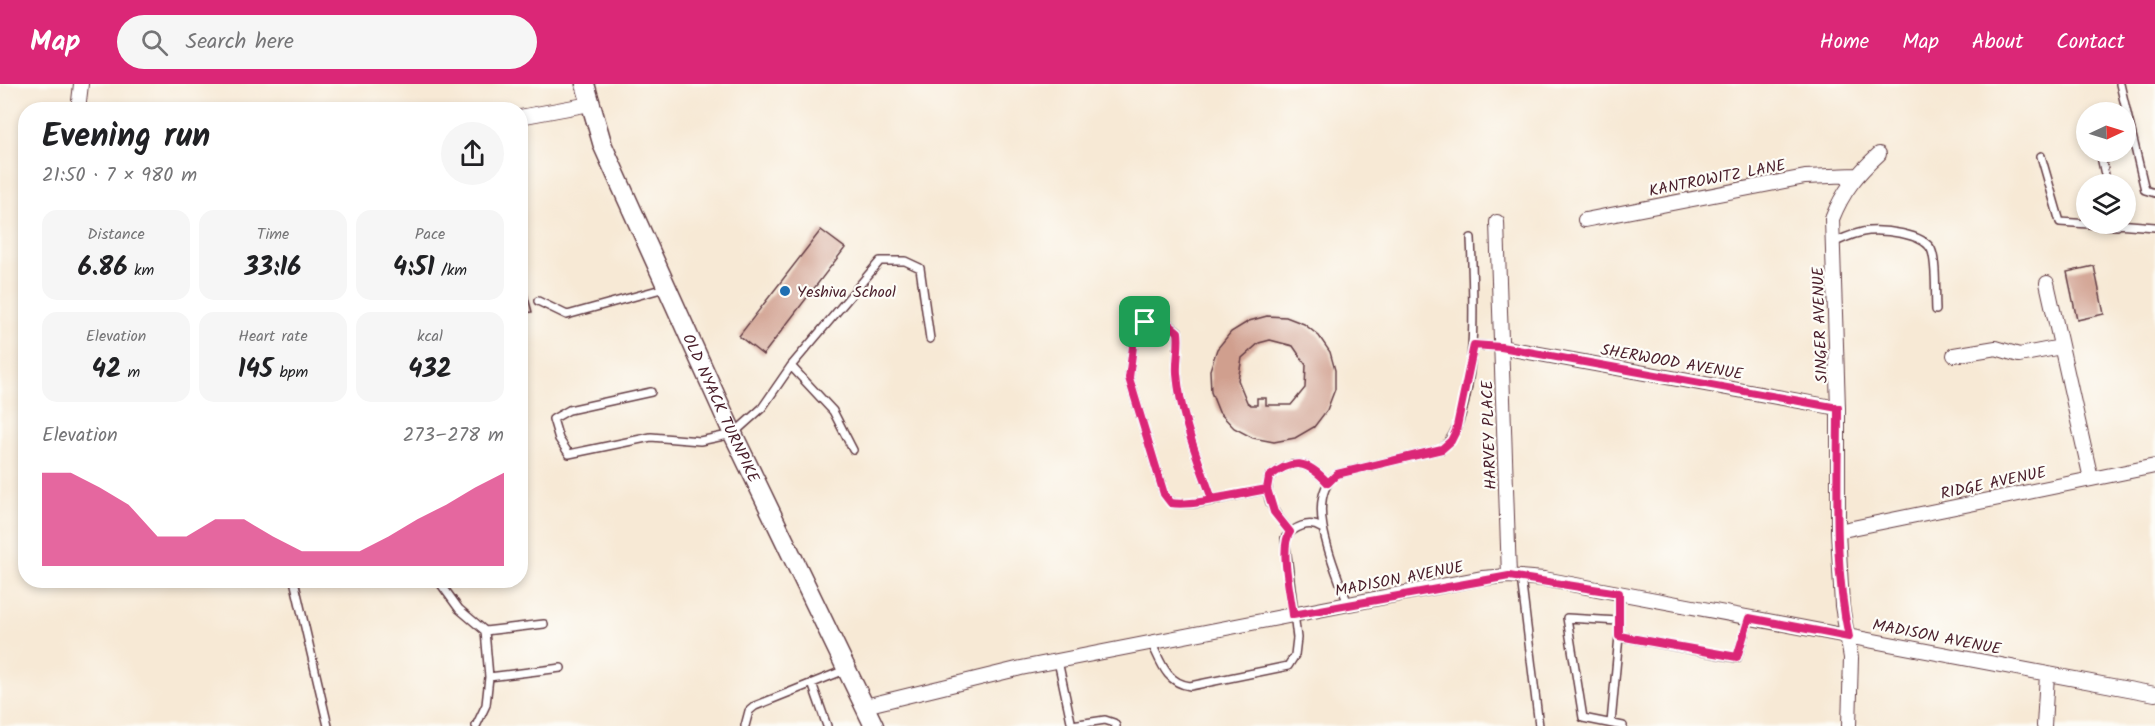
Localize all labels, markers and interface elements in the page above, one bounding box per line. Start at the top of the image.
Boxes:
search box [117,15,537,69]
text: Map [30,20,81,65]
text: Search here [186,25,294,60]
icon: search [138,26,171,59]
text: Home [1820,26,1869,59]
text: Map [1902,26,1939,59]
text: About [1972,26,2023,59]
text: Contact [2056,26,2125,59]
north arrow [2076,102,2136,162]
map controls [2076,102,2136,234]
text: Evening run [42,111,210,164]
button: share [441,122,504,185]
street label: KANTROWITZ LANE [1647,153,1788,204]
text: 21:50 · 7 × 980 m [42,160,197,192]
button: layers [2076,174,2136,234]
text: Distance [87,222,145,247]
text: Time [257,222,289,247]
text: Pace [415,222,445,247]
text: 6.86 [78,247,128,289]
text: 33:16 [245,247,301,289]
text: 4:51 [393,247,435,289]
text: km [128,258,154,283]
text: /km [435,258,467,283]
street label: SINGER AVENUE [1806,266,1835,384]
place label: Yeshiva School [797,280,896,305]
marker: Yeshiva School [778,284,792,298]
pin [1119,296,1170,347]
icon: arrive [1128,305,1161,338]
text: Elevation [86,324,146,349]
text: Heart rate [238,324,308,349]
text: kcal [417,324,443,349]
street label: OLD NYACK TURNPIKE [675,330,766,488]
street label: SHERWOOD AVENUE [1599,338,1746,387]
text: 42 [92,349,121,391]
text: 145 [238,349,273,391]
text: 432 [408,349,452,391]
text: m [121,360,140,385]
text: bpm [273,360,308,385]
street label: HARVEY PLACE [1475,379,1504,490]
text: Elevation [42,420,118,452]
text: 273–278 m [403,420,504,452]
street label: RIDGE AVENUE [1938,460,2049,507]
street label: MADISON AVENUE [1333,555,1466,604]
street label: MADISON AVENUE [1870,613,2004,662]

